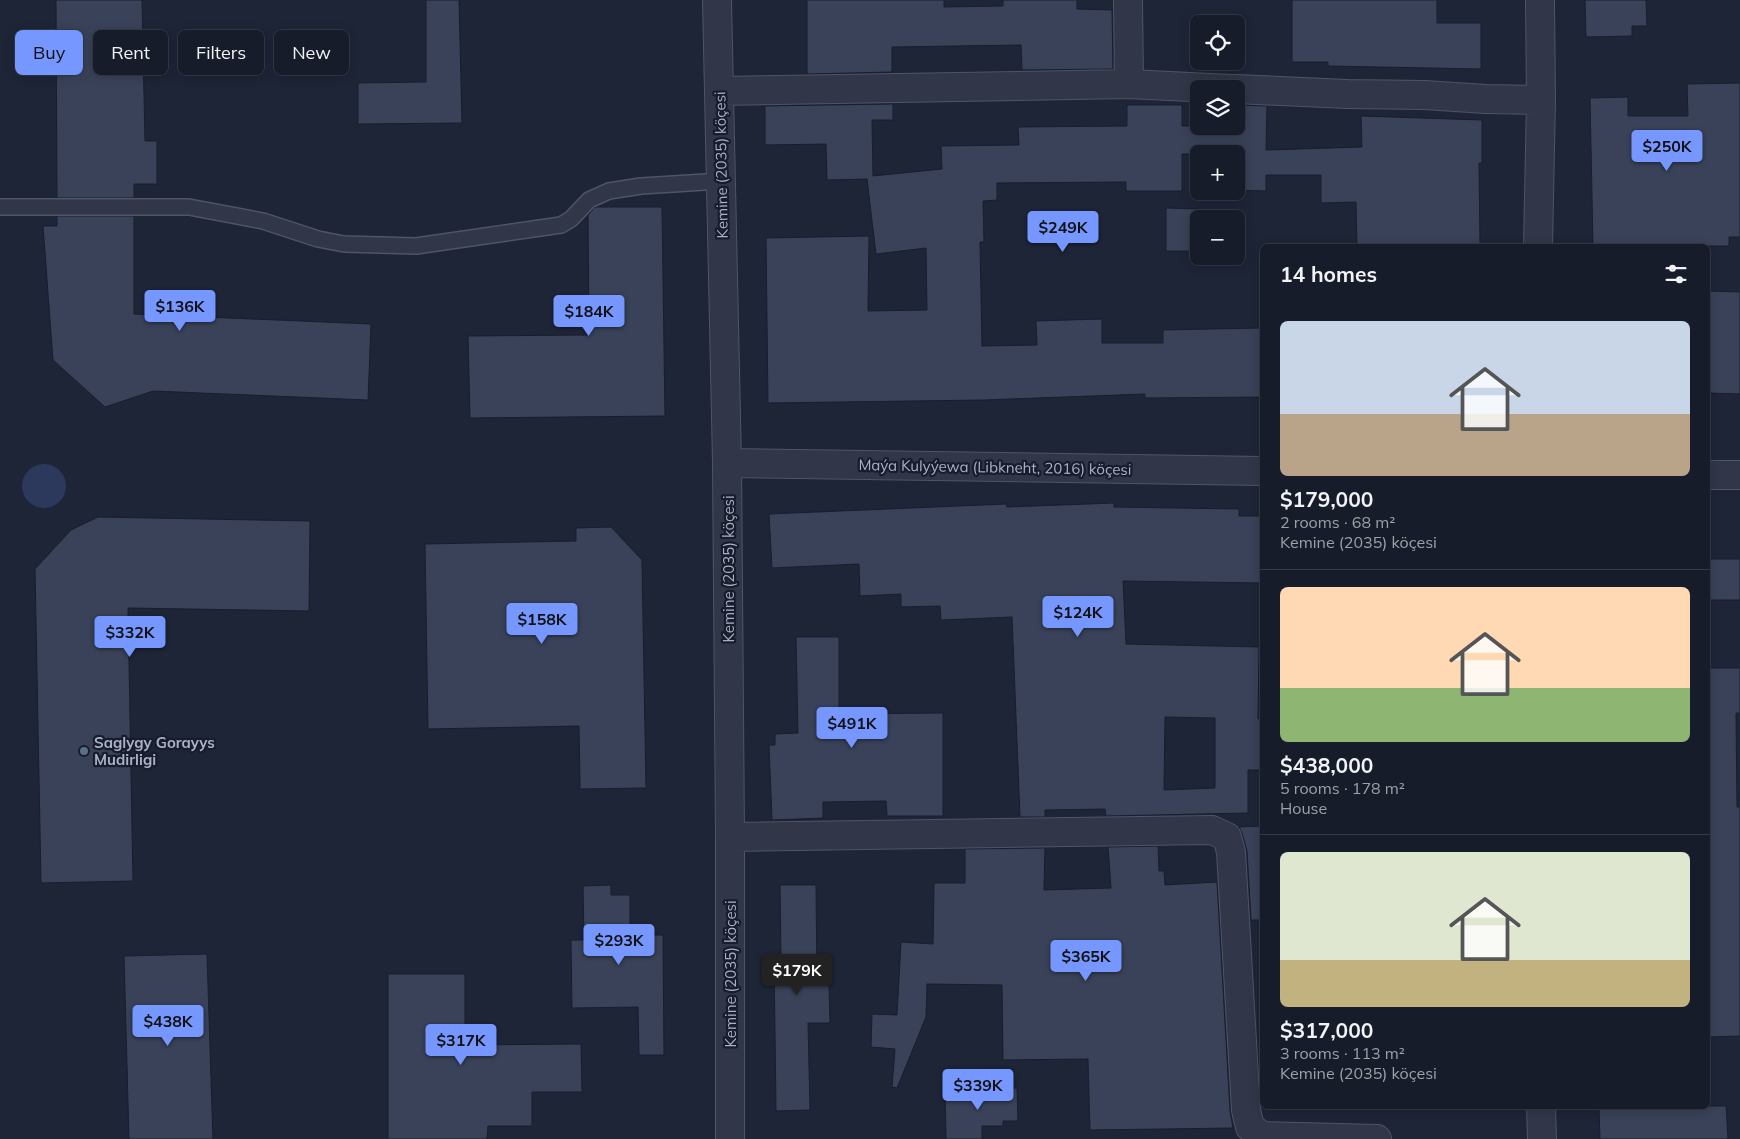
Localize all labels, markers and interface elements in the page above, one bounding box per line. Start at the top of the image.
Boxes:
map controls [1190,15,1245,265]
button: locate [1190,15,1245,70]
chip: Buy [15,30,83,75]
chip: Rent [93,30,168,75]
chip: Filters [178,30,264,75]
chip: New [274,30,349,75]
button: layers [1190,80,1245,135]
street label: Kemine (2035) köçesi [710,91,732,239]
pin: $250K [1632,130,1702,172]
text: $250K [1642,136,1692,156]
button: + [1190,145,1245,200]
pin: $249K [1028,210,1098,253]
button: − [1190,210,1245,265]
text: $249K [1038,217,1088,237]
icon: filters [1662,260,1690,288]
text: 14 homes [1280,261,1377,287]
pin: $136K [145,290,215,332]
pin: $184K [554,294,624,337]
text: $136K [155,296,205,316]
text: $184K [564,301,614,321]
icon: home [1440,354,1530,444]
street label: Maýa Kulyýewa (Libkneht, 2016) köçesi [858,455,1132,479]
text: $179,000 [1280,486,1373,512]
street label: Kemine (2035) köçesi [719,495,738,643]
text: 2 rooms · 68 m² [1280,512,1395,532]
text: Kemine (2035) köçesi [1280,532,1437,552]
pin: $124K [1043,596,1113,638]
pin: $158K [507,602,577,645]
text: $124K [1053,602,1103,622]
text: $158K [517,609,567,629]
pin: $332K [95,616,165,658]
icon: home [1440,619,1530,709]
text: $332K [105,622,155,642]
pin: $491K [817,706,887,749]
text: $491K [827,713,877,733]
place label: Saglygy Gorayys Mudirligi [94,733,215,769]
marker: Saglygy Gorayys Mudirligi [78,745,90,757]
text: $438,000 [1280,752,1373,778]
text: 5 rooms · 178 m² [1280,778,1405,798]
text: House [1280,798,1327,818]
icon: home [1440,884,1530,974]
street label: Kemine (2035) köçesi [721,900,740,1048]
pin: $293K [584,924,654,966]
text: $293K [594,930,644,950]
pin: $365K [1051,940,1121,982]
text: $365K [1061,946,1111,966]
pin: $179K [762,954,832,996]
text: $179K [772,960,822,980]
pin: $438K [133,1004,203,1047]
text: $438K [143,1011,193,1031]
text: $317,000 [1280,1017,1373,1043]
pin: $317K [426,1024,496,1066]
text: $317K [436,1030,486,1050]
text: 3 rooms · 113 m² [1280,1043,1405,1063]
text: Kemine (2035) köçesi [1280,1063,1437,1083]
pin: $339K [943,1068,1013,1111]
text: $339K [953,1075,1003,1095]

